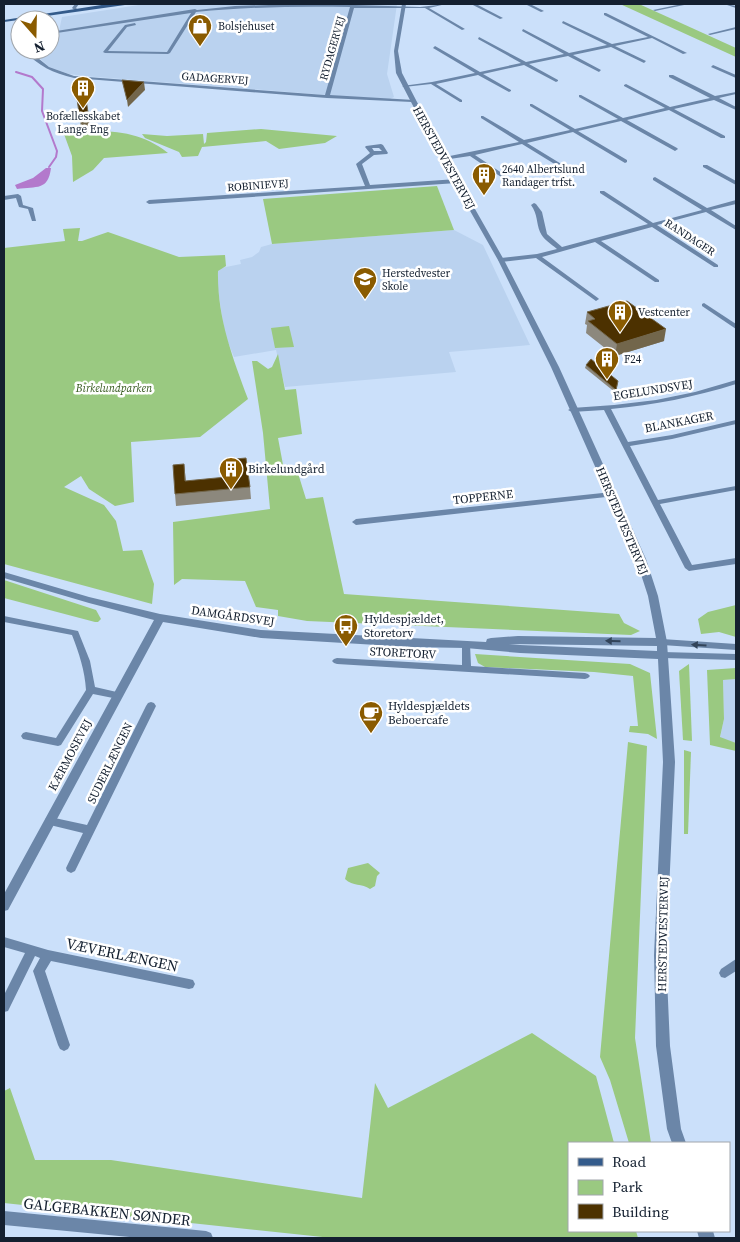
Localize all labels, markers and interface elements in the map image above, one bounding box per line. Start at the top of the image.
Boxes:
north arrow [10,10,60,60]
shop icon: Bolsjehuset [187,13,213,47]
street label: RYDAGERVEJ [316,14,349,82]
place label: Bolsjehuset [218,19,275,34]
text: N [31,36,48,58]
street label: GADAGERVEJ [181,69,249,88]
building icon: Bofællesskabet Lange Eng [70,75,96,109]
street label: HERSTEDVESTERVEJ [409,104,479,213]
place label: Bofællesskabet Lange Eng [46,109,120,137]
building icon: 2640 Albertslund Randager trfst. [471,162,497,196]
place label: 2640 Albertslund Randager trfst. [502,162,585,190]
street label: ROBINIEVEJ [227,176,289,195]
street label: RANDAGER [661,215,718,259]
school or university icon: Herstedvester Skole [352,266,378,300]
place label: Herstedvester Skole [382,266,451,294]
building icon: Vestcenter [607,299,633,333]
place label: Vestcenter [638,305,690,320]
building icon: F24 [594,346,620,380]
place label: F24 [624,352,642,367]
street label: EGELUNDSVEJ [612,376,695,404]
park label: Birkelundparken [75,381,153,396]
street label: BLANKAGER [643,407,715,437]
building icon: Birkelundgård [218,456,244,490]
place label: Birkelundgård [248,461,325,477]
street label: HERSTEDVESTERVEJ [592,465,652,578]
street label: TOPPERNE [452,486,514,508]
street label: DAMGÅRDSVEJ [190,602,276,630]
place label: Hyldespjældet, Storetorv [364,611,444,641]
bus stop icon: Hyldespjældet, Storetorv [333,613,359,647]
one-way arrow [605,637,621,645]
one-way arrow [691,640,707,648]
street label: STORETORV [369,643,437,663]
place label: Hyldespjældets Beboercafe [388,698,470,728]
cafe icon: Hyldespjældets Beboercafe [358,700,384,734]
street label: KÆRMOSEVEJ [44,716,96,794]
street label: SUDERLÆNGEN [83,720,137,806]
street label: HERSTEDVESTERVEJ [654,876,672,992]
street label: VÆVERLÆNGEN [64,932,180,977]
legend [568,1142,730,1232]
text: Road [612,1151,646,1172]
text: Park [612,1176,644,1197]
street label: GALGEBAKKEN SØNDER [22,1192,192,1231]
text: Building [612,1201,669,1222]

